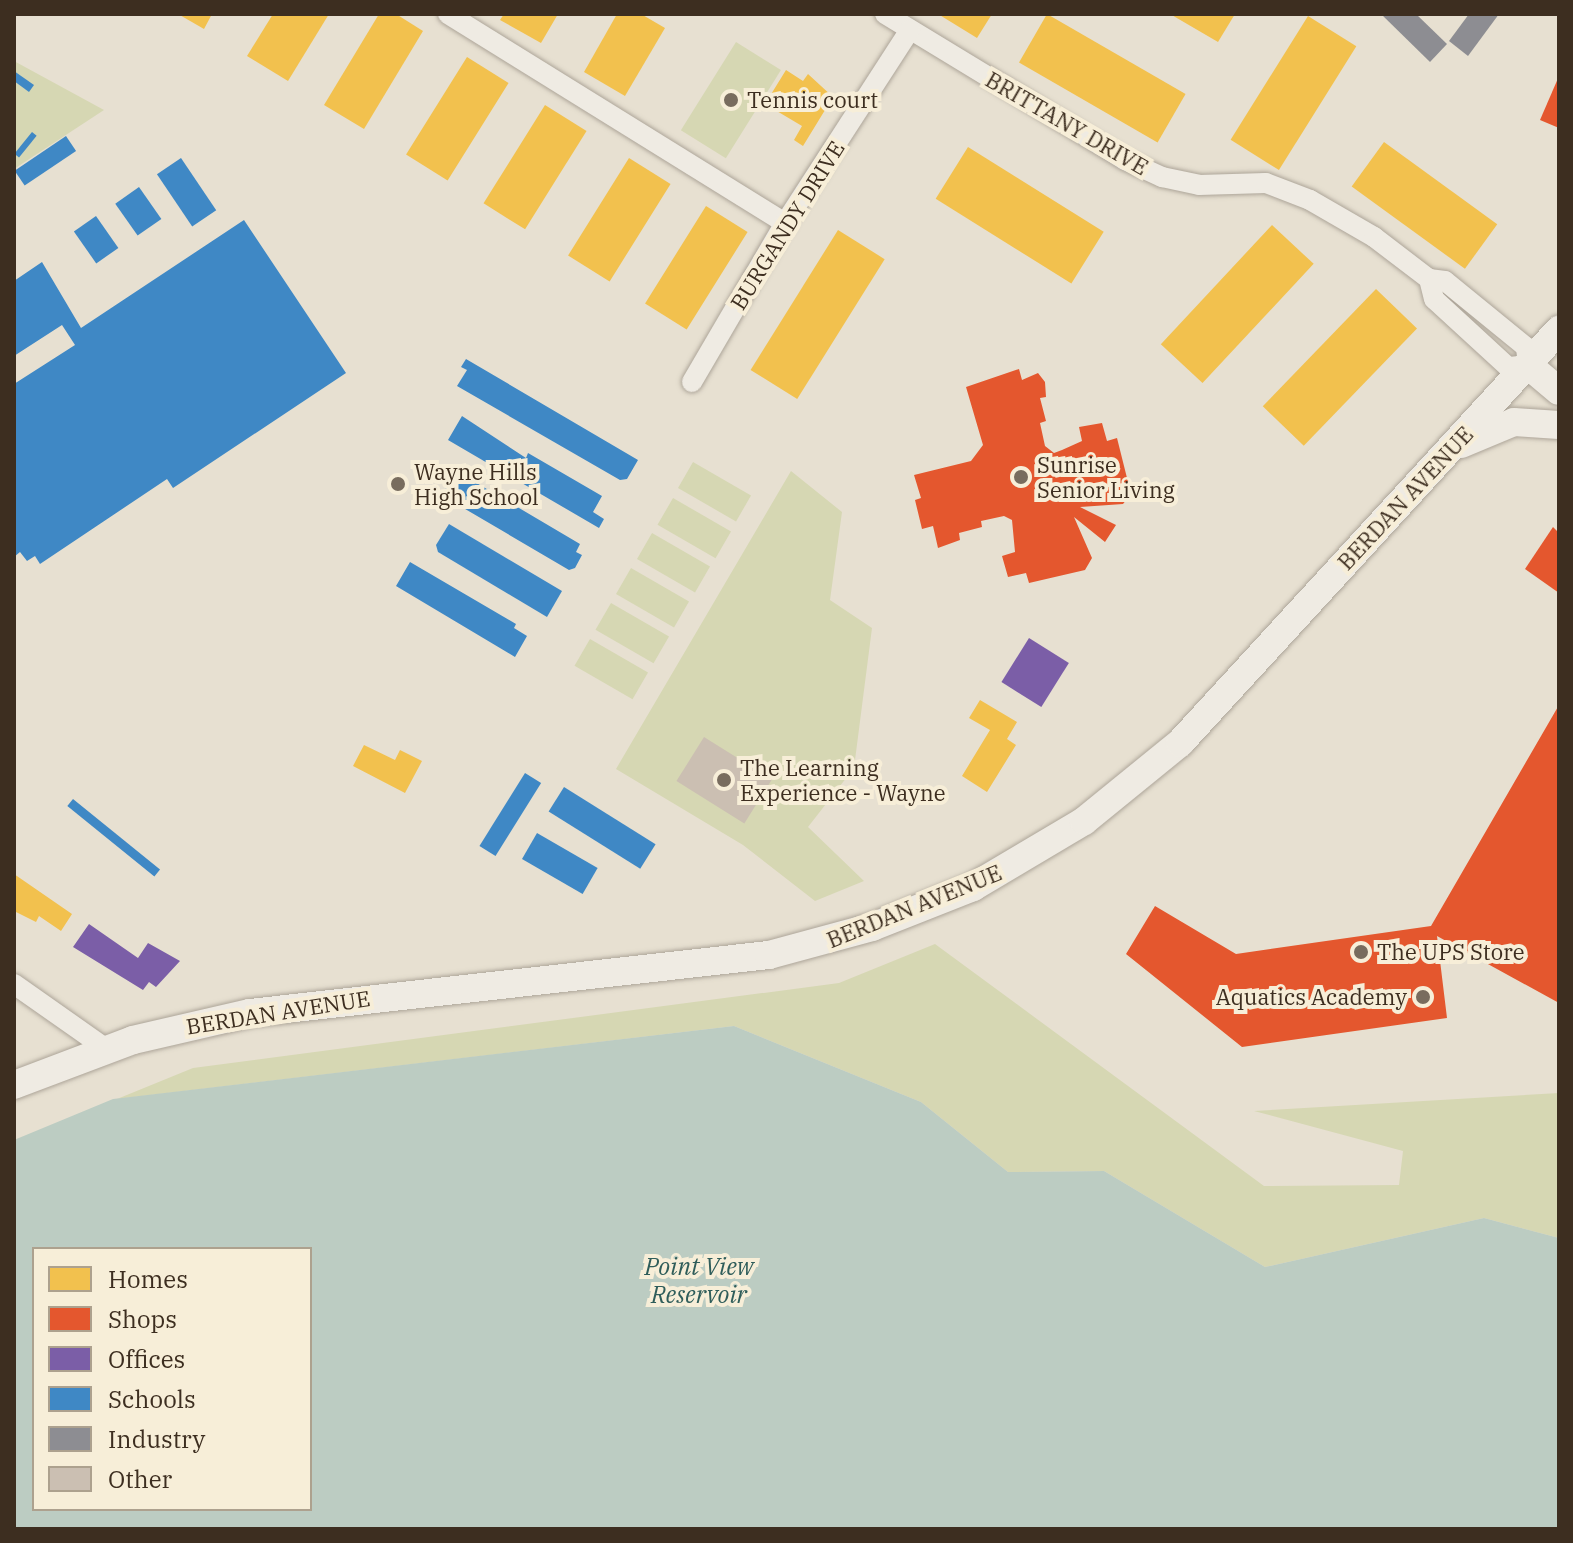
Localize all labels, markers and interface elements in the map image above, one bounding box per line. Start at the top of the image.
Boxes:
street label: BRITTANY DRIVE [981,66,1153,180]
place label: Tennis court [747,87,878,113]
marker: Tennis court [722,91,740,109]
street label: BURGANDY DRIVE [724,136,850,314]
street label: BERDAN AVENUE [1332,421,1478,575]
place label: Sunrise Senior Living [1037,451,1175,502]
place label: Wayne Hills High School [414,458,539,510]
marker: Sunrise Senior Living [1012,468,1030,486]
marker: Wayne Hills High School [389,475,407,493]
place label: The Learning Experience - Wayne [740,754,946,806]
marker: The Learning Experience - Wayne [715,771,733,789]
street label: BERDAN AVENUE [823,859,1005,953]
place label: The UPS Store [1377,939,1525,965]
marker: The UPS Store [1352,943,1370,961]
street label: BERDAN AVENUE [184,984,372,1040]
place label: Aquatics Academy [1216,984,1407,1010]
marker: Aquatics Academy [1414,988,1432,1006]
legend [32,1247,312,1511]
water label: Point View Reservoir [645,1253,753,1309]
text: Homes [108,1263,188,1295]
text: Shops [108,1303,177,1335]
text: Offices [108,1343,185,1375]
text: Schools [108,1383,196,1415]
text: Industry [108,1423,205,1455]
text: Other [108,1463,172,1495]

